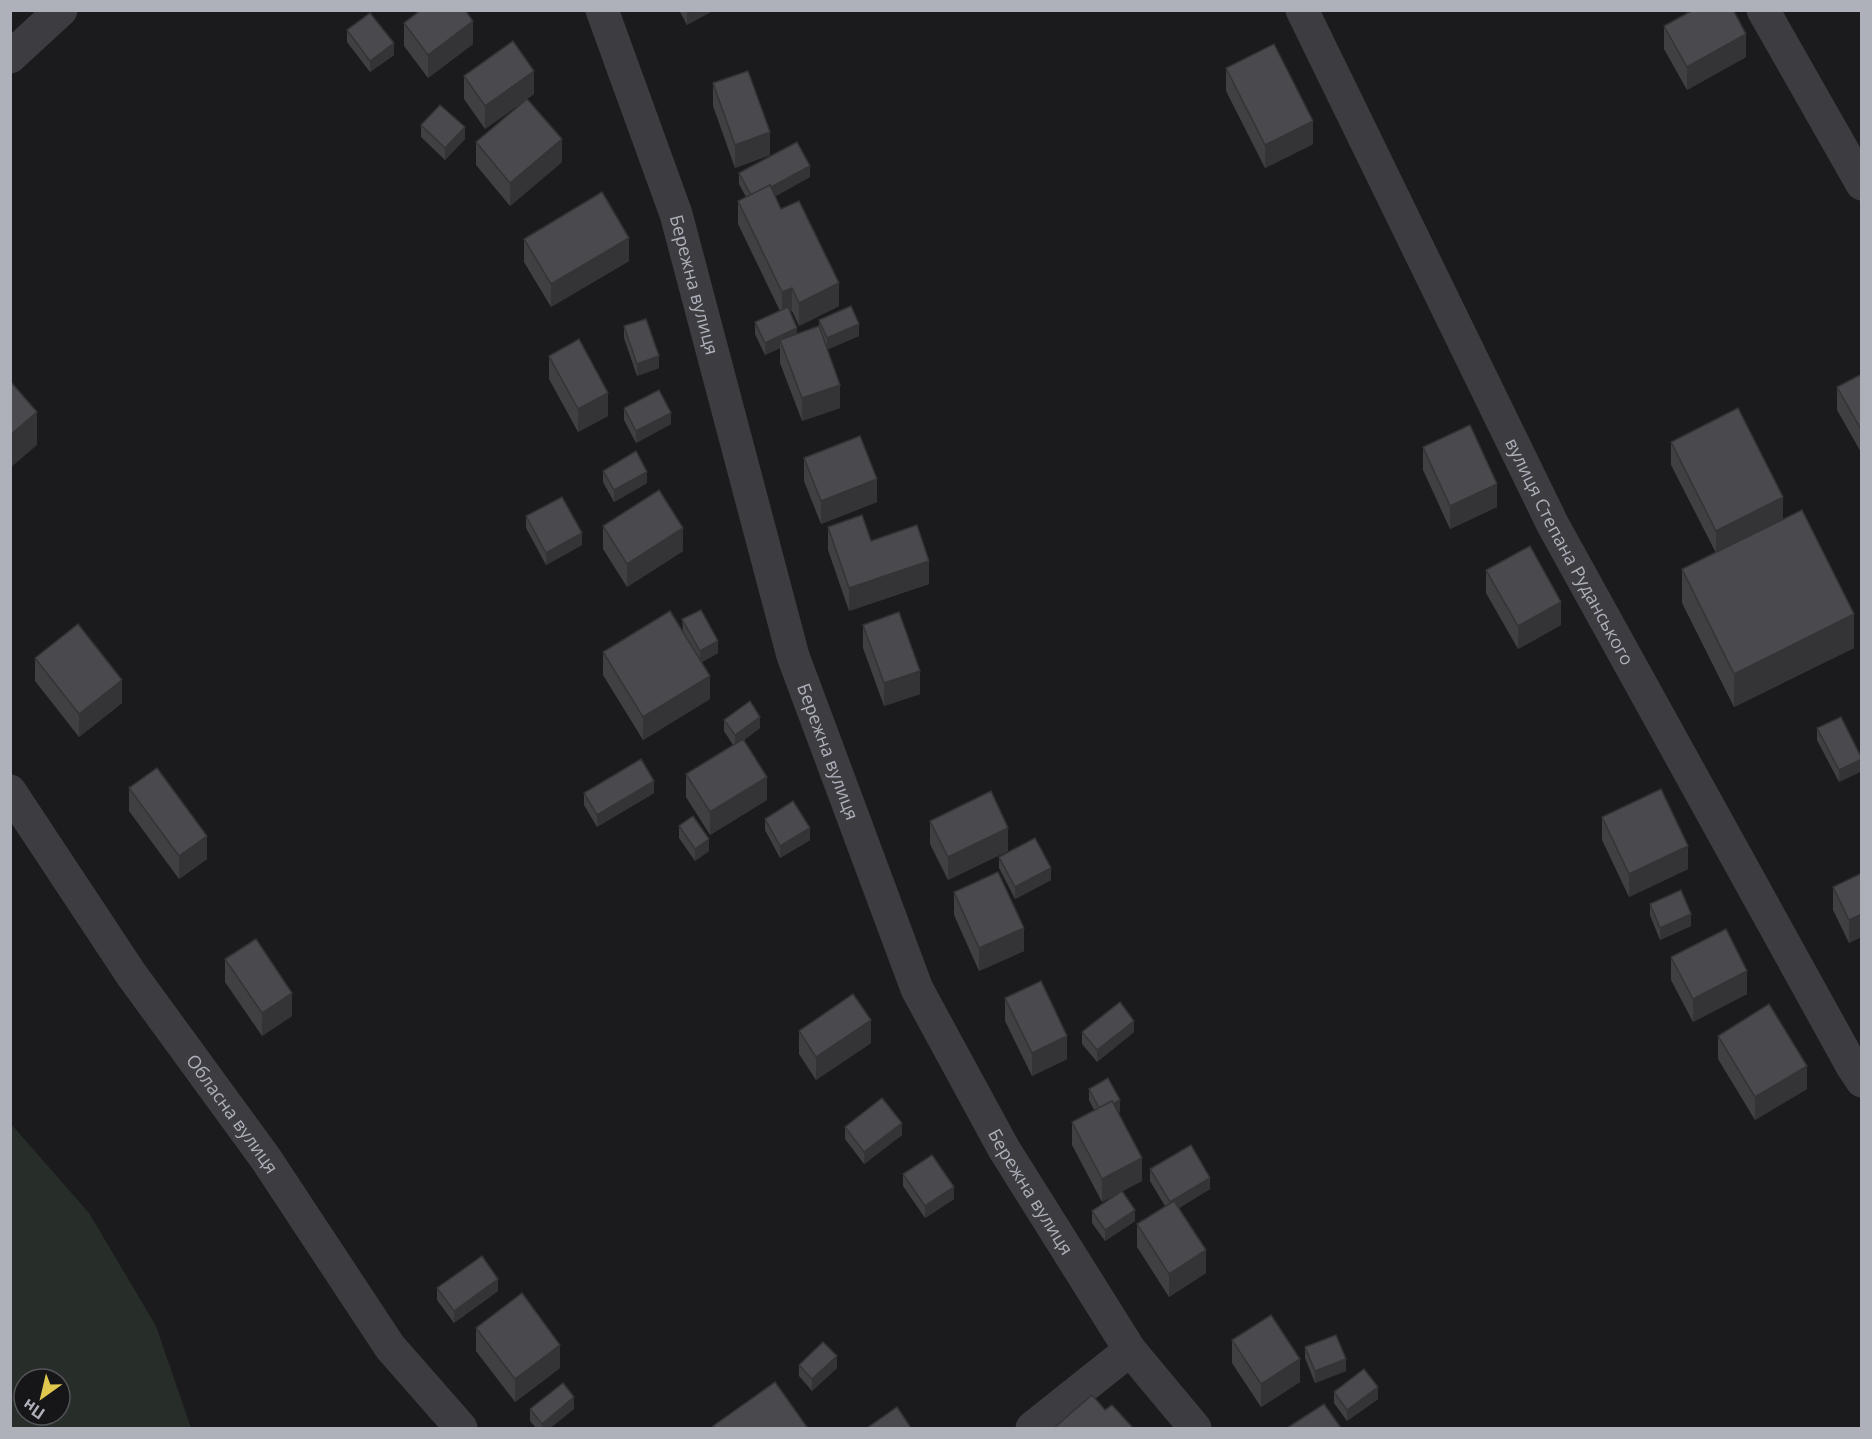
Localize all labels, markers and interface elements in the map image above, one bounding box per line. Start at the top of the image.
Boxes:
street label: Бережна вулиця [665,212,725,357]
street label: вулиця Степана Руданського [1500,434,1640,669]
street label: Бережна вулиця [792,680,865,823]
street label: Обласна вулиця [181,1049,284,1178]
street label: Бережна вулиця [983,1124,1079,1259]
north arrow [12,1367,72,1427]
text: Пн [18,1394,49,1425]

